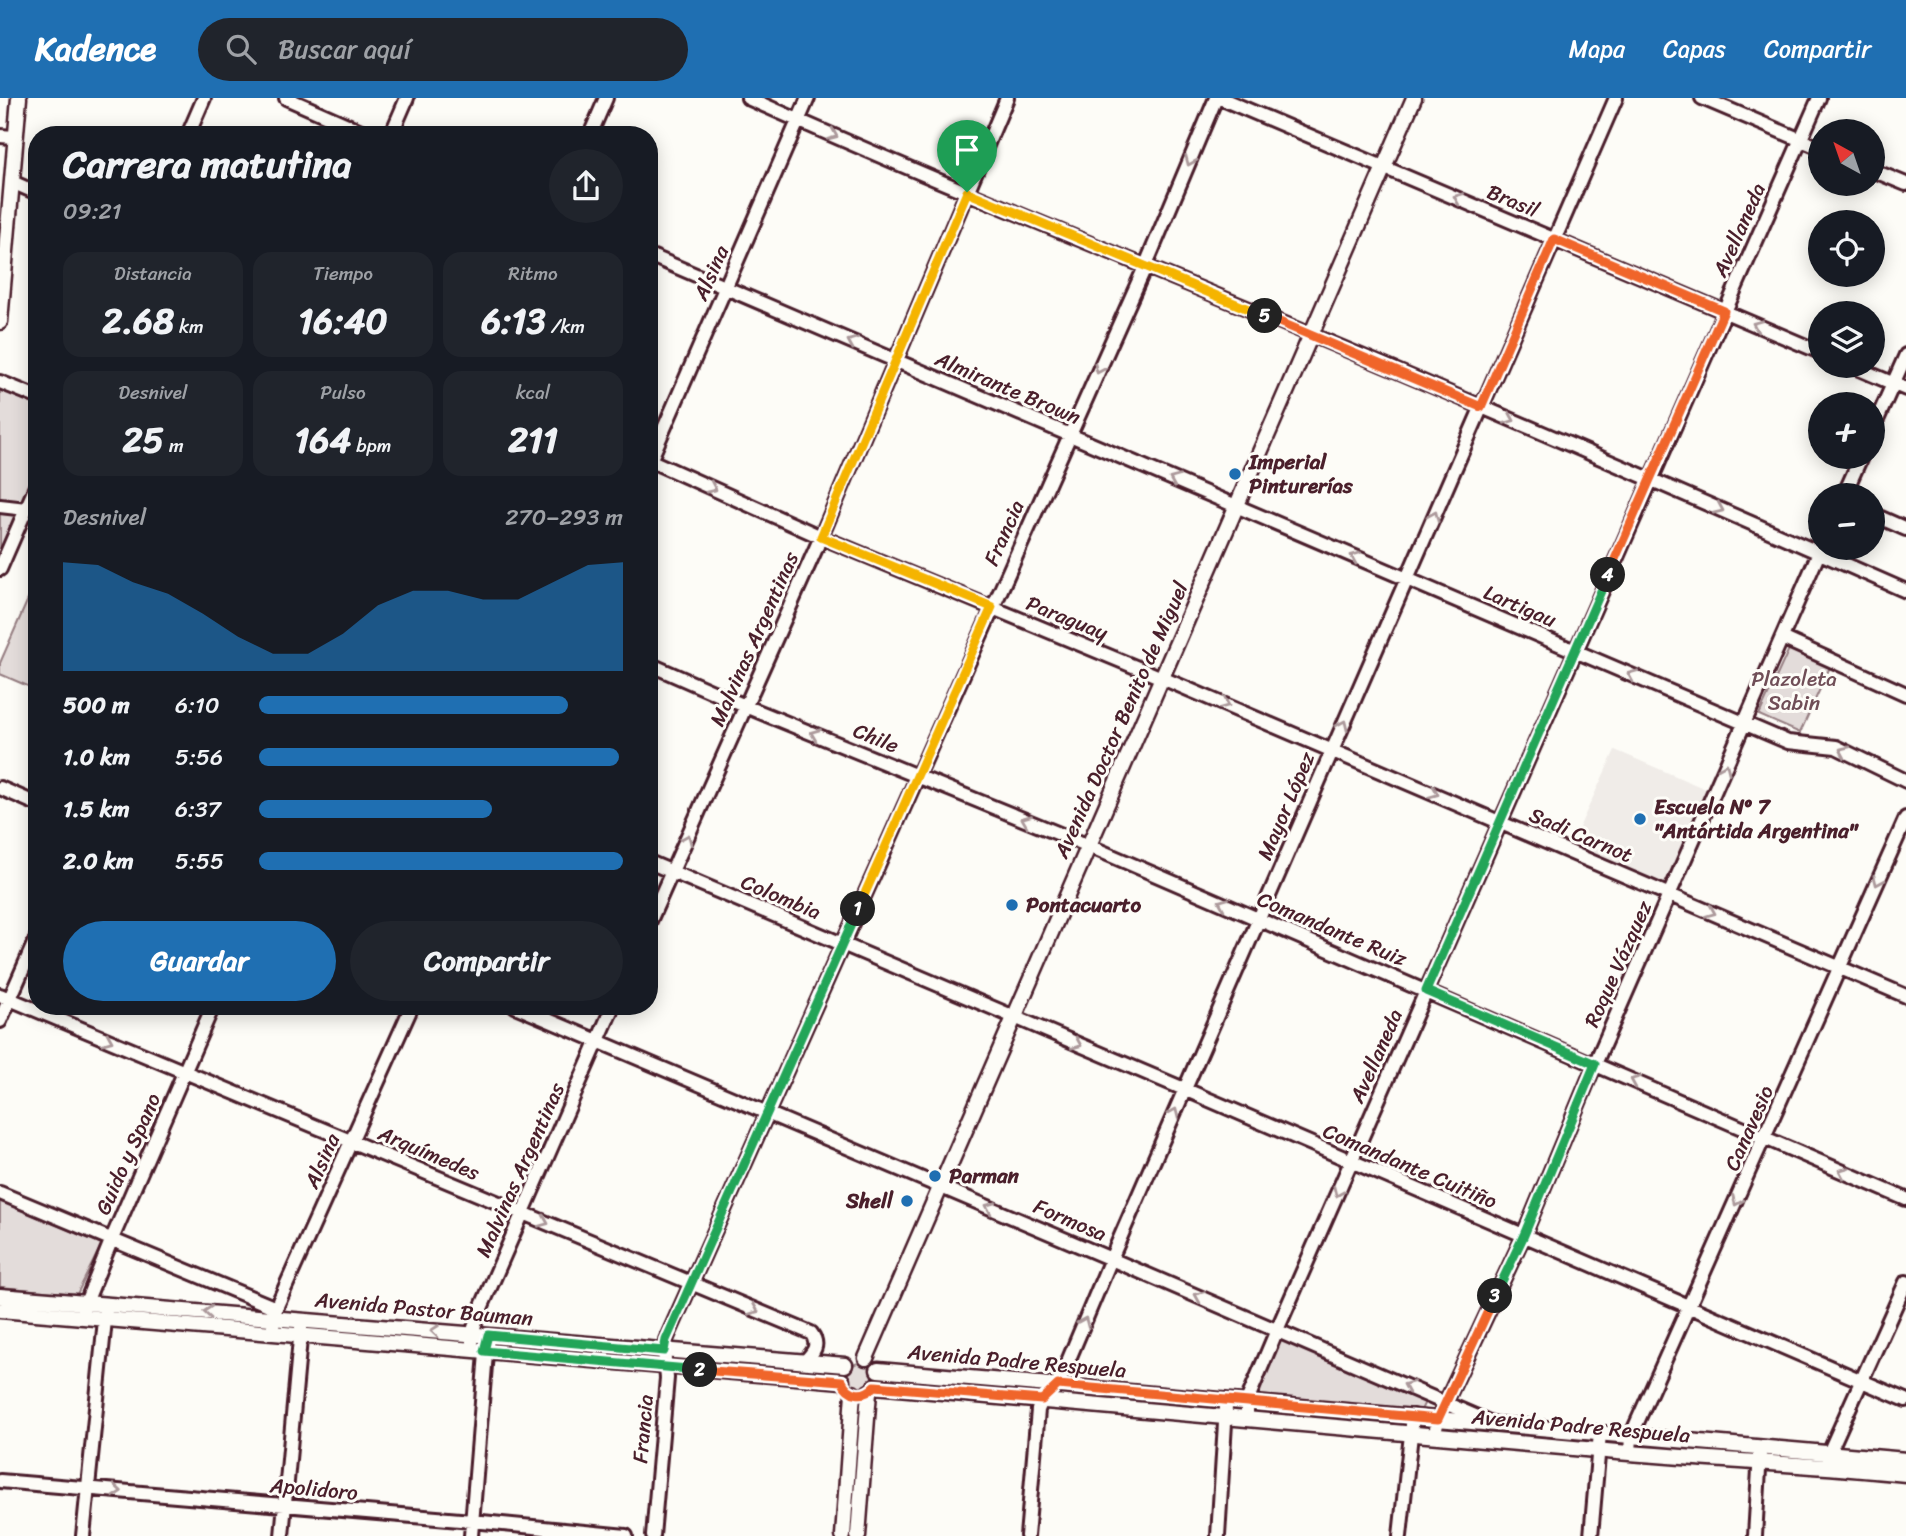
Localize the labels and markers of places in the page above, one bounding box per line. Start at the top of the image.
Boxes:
pin [937,120,997,192]
pin: 5 [1248,298,1282,333]
place label: Imperial Pinturerías [1248,443,1353,505]
marker: Imperial Pinturerías [1227,466,1243,482]
pin: 4 [1590,558,1626,592]
place label: Escuela Nº 7 "Antártida Argentina" [1654,788,1860,850]
marker: Escuela Nº 7 "Antártida Argentina" [1632,811,1648,827]
place label: Pontacuarto [1026,886,1142,924]
pin: 1 [840,892,876,926]
marker: Pontacuarto [1004,897,1020,913]
place label: Parman [949,1157,1020,1195]
marker: Parman [927,1168,943,1184]
place label: Shell [845,1182,894,1220]
marker: Shell [899,1193,915,1209]
pin: 3 [1478,1278,1512,1314]
pin: 2 [682,1352,718,1388]

